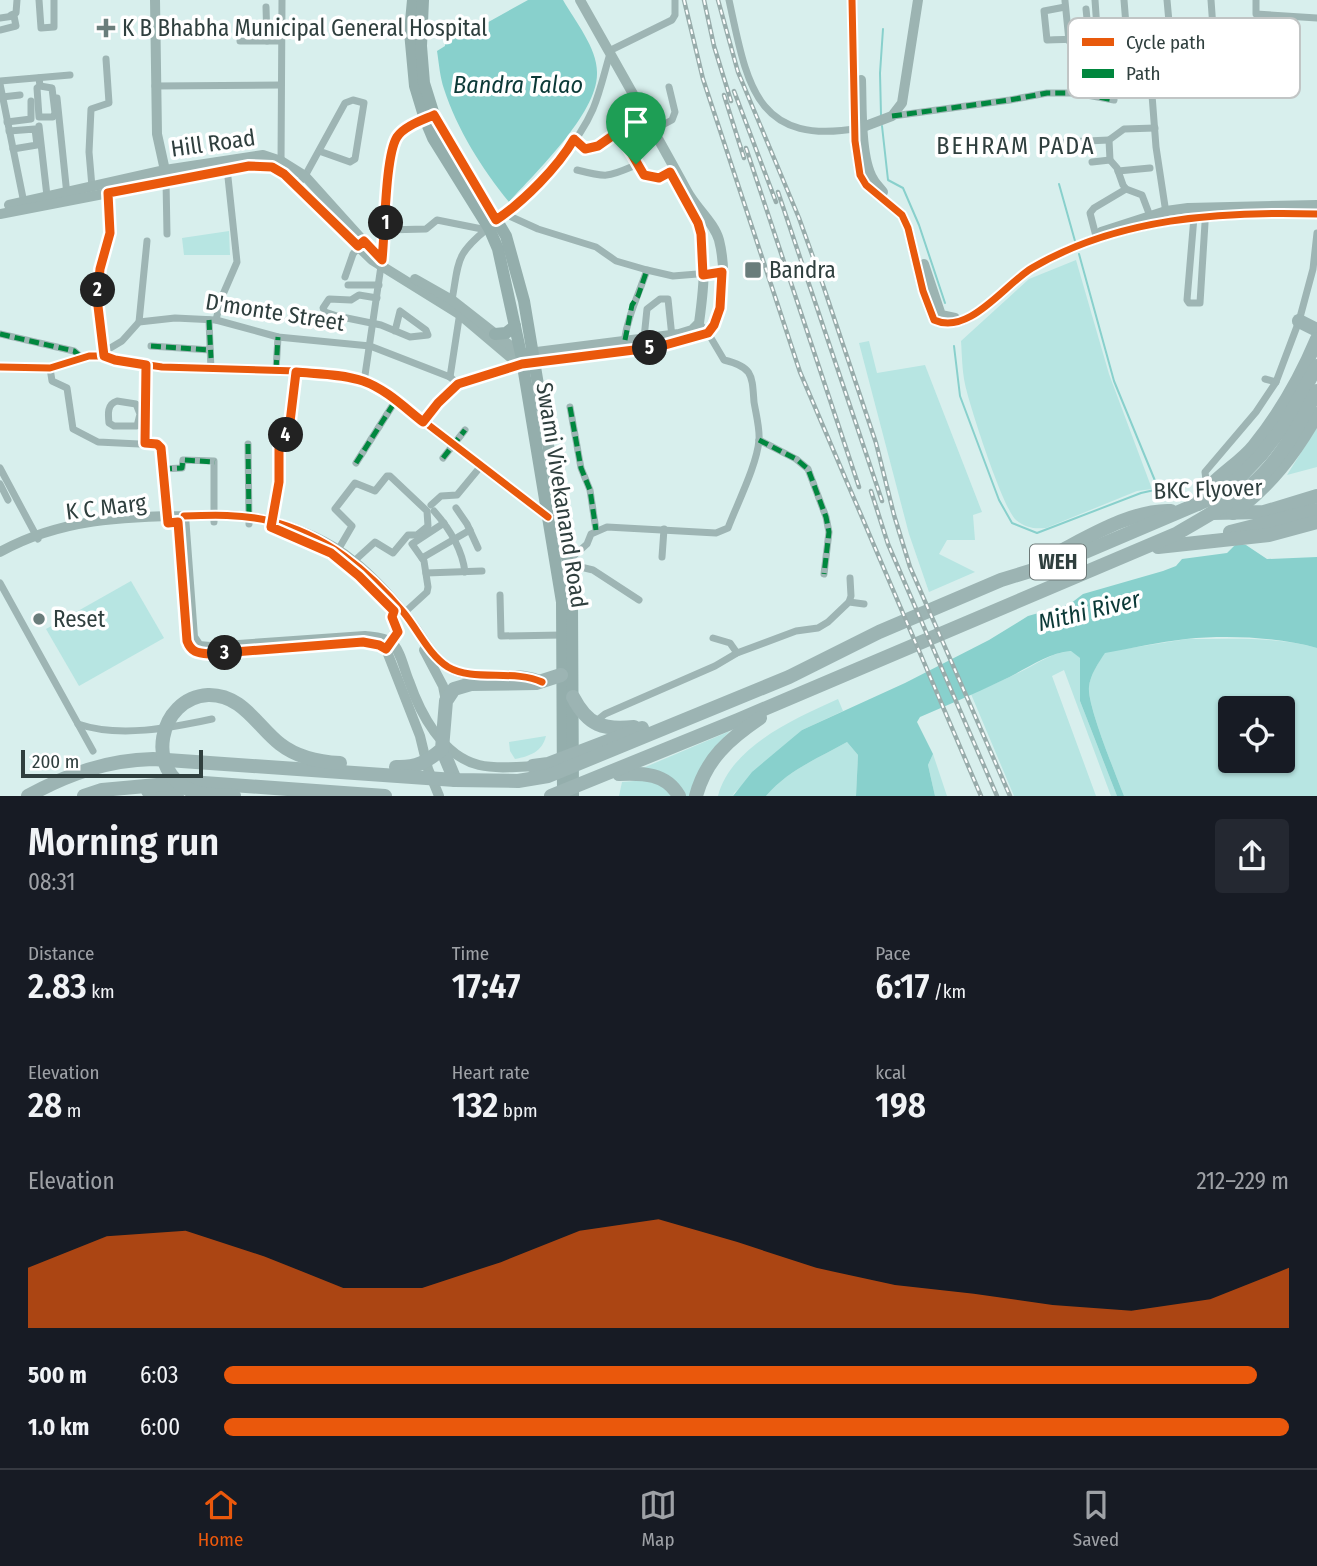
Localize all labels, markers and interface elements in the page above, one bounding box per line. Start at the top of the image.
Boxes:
place label: K B Bhabha Municipal General Hospital [122,14,487,42]
marker: K B Bhabha Municipal General Hospital [96,18,116,38]
legend [1068,18,1300,98]
text: Cycle path [1126,31,1205,54]
text: Path [1126,62,1161,85]
water label: Bandra Talao [453,71,583,99]
pin [606,92,666,164]
icon: arrive [617,103,655,141]
street label: Hill Road [169,123,257,163]
district label: BEHRAM PADA [936,132,1096,160]
pin: 1 [368,206,404,241]
text: 1 [381,211,390,234]
place label: Bandra [769,256,836,284]
marker: Bandra [743,260,763,280]
pin: 2 [80,272,116,308]
text: 2 [93,278,102,301]
street label: D'monte Street [203,287,347,337]
pin: 5 [632,330,668,366]
text: 5 [645,336,654,359]
street label: Swami Vivekanand Road [530,380,594,610]
pin: 4 [268,418,304,452]
text: 4 [281,423,290,446]
street label: BKC Flyover [1153,473,1263,505]
street label: K C Marg [64,488,148,526]
road number: WEH [1030,544,1086,580]
water label: Mithi River [1035,585,1144,637]
place label: Reset [53,605,106,633]
marker: Reset [31,611,47,627]
pin: 3 [208,636,243,670]
text: 3 [220,641,229,664]
map controls [1218,696,1295,773]
button: locate [1218,696,1295,773]
scale bar [21,747,203,779]
text: 200 m [32,750,79,773]
text: Morning run [28,819,219,865]
button: share [1215,819,1289,893]
text: 08:31 [28,868,75,896]
text: Distance [28,942,95,965]
text: Time [452,942,489,965]
text: Pace [875,942,911,965]
text: 2.83 [28,965,87,1007]
text: 17:47 [452,965,520,1007]
text: 6:17 [875,965,929,1007]
text: km [87,980,115,1003]
text: /km [929,980,966,1003]
text: Elevation [28,1061,100,1084]
text: Heart rate [452,1061,530,1084]
text: kcal [875,1061,906,1084]
text: 28 [28,1084,62,1126]
text: 132 [452,1084,498,1126]
text: 198 [875,1084,926,1126]
text: m [62,1099,81,1122]
text: bpm [498,1099,538,1122]
text: Elevation [28,1167,115,1195]
text: 212–229 m [1196,1167,1289,1195]
text: 500 m [28,1361,87,1389]
text: 6:03 [140,1361,178,1389]
text: 1.0 km [28,1413,89,1441]
text: 6:00 [140,1413,180,1441]
tab: Home [198,1486,243,1551]
tab: Map [639,1486,677,1551]
tab: Saved [1073,1486,1119,1551]

